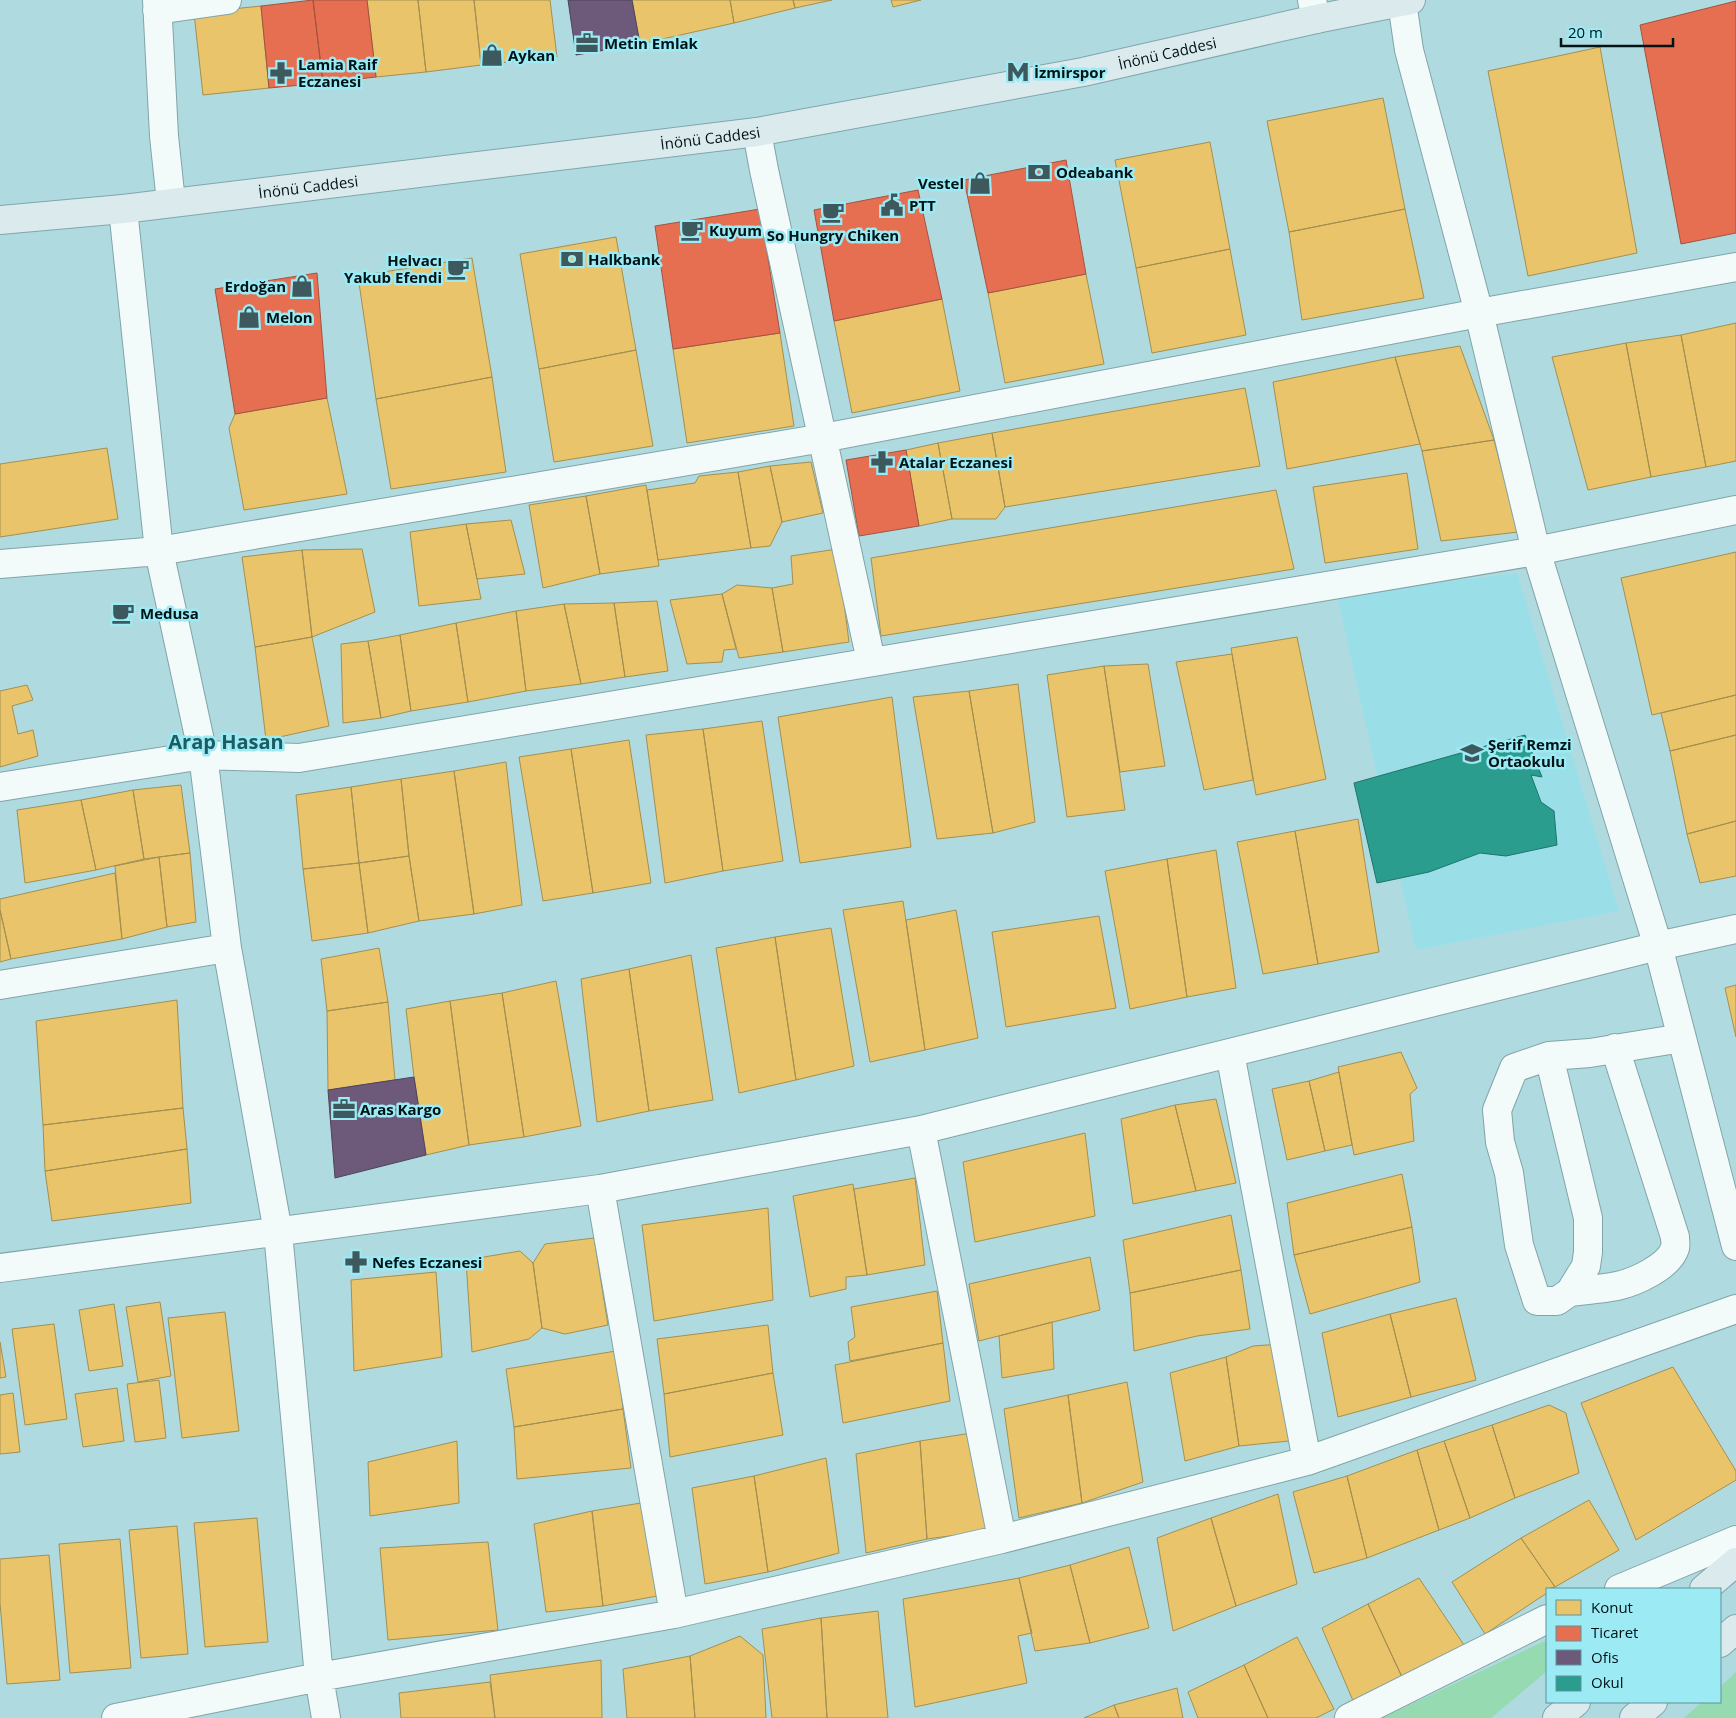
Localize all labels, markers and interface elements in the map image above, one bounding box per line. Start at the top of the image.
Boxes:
scale bar [1561,15,1674,47]
text: 20 m [1568,22,1603,42]
office icon: Metin Emlak [574,30,600,56]
street label: İnönü Caddesi [1116,32,1218,74]
place label: Metin Emlak [604,33,699,53]
shop icon: Aykan [479,42,505,68]
place label: Aykan [508,45,555,65]
place label: Lamia Raif Eczanesi [298,54,378,91]
metro station icon: İzmirspor [1005,59,1031,85]
pharmacy icon: Lamia Raif Eczanesi [268,60,294,86]
place label: İzmirspor [1034,62,1106,82]
street label: İnönü Caddesi [659,122,762,154]
bank icon: Odeabank [1026,159,1052,185]
place label: Odeabank [1056,162,1134,182]
shop icon: Vestel [967,170,993,196]
street label: İnönü Caddesi [257,171,359,202]
place label: Vestel [918,173,964,193]
public building icon: PTT [879,192,905,218]
place label: PTT [909,195,936,215]
cafe icon: So Hungry Chiken [820,199,846,225]
cafe icon: Kuyum [679,217,705,243]
place label: Kuyum [709,220,762,240]
place label: So Hungry Chiken [767,225,899,245]
bank icon: Halkbank [559,246,585,272]
place label: Halkbank [588,249,661,269]
place label: Helvacı Yakub Efendi [344,250,442,287]
cafe icon: Helvacı Yakub Efendi [445,256,471,282]
shop icon: Erdoğan [289,273,315,299]
place label: Erdoğan [225,276,286,296]
shop icon: Melon [236,304,262,330]
place label: Melon [266,307,313,327]
pharmacy icon: Atalar Eczanesi [869,449,895,475]
place label: Atalar Eczanesi [899,452,1013,472]
cafe icon: Medusa [110,600,136,626]
place label: Medusa [140,603,199,623]
district label: Arap Hasan [168,728,284,755]
place label: Şerif Remzi Ortaokulu [1488,734,1572,771]
school or university icon: Şerif Remzi Ortaokulu [1459,740,1485,766]
office icon: Aras Kargo [331,1096,357,1122]
place label: Aras Kargo [360,1099,441,1119]
pharmacy icon: Nefes Eczanesi [343,1249,369,1275]
place label: Nefes Eczanesi [372,1252,482,1272]
legend [1546,1588,1721,1703]
text: Konut [1591,1597,1633,1617]
text: Ticaret [1591,1622,1638,1642]
text: Ofis [1591,1647,1619,1667]
text: Okul [1591,1672,1624,1692]

